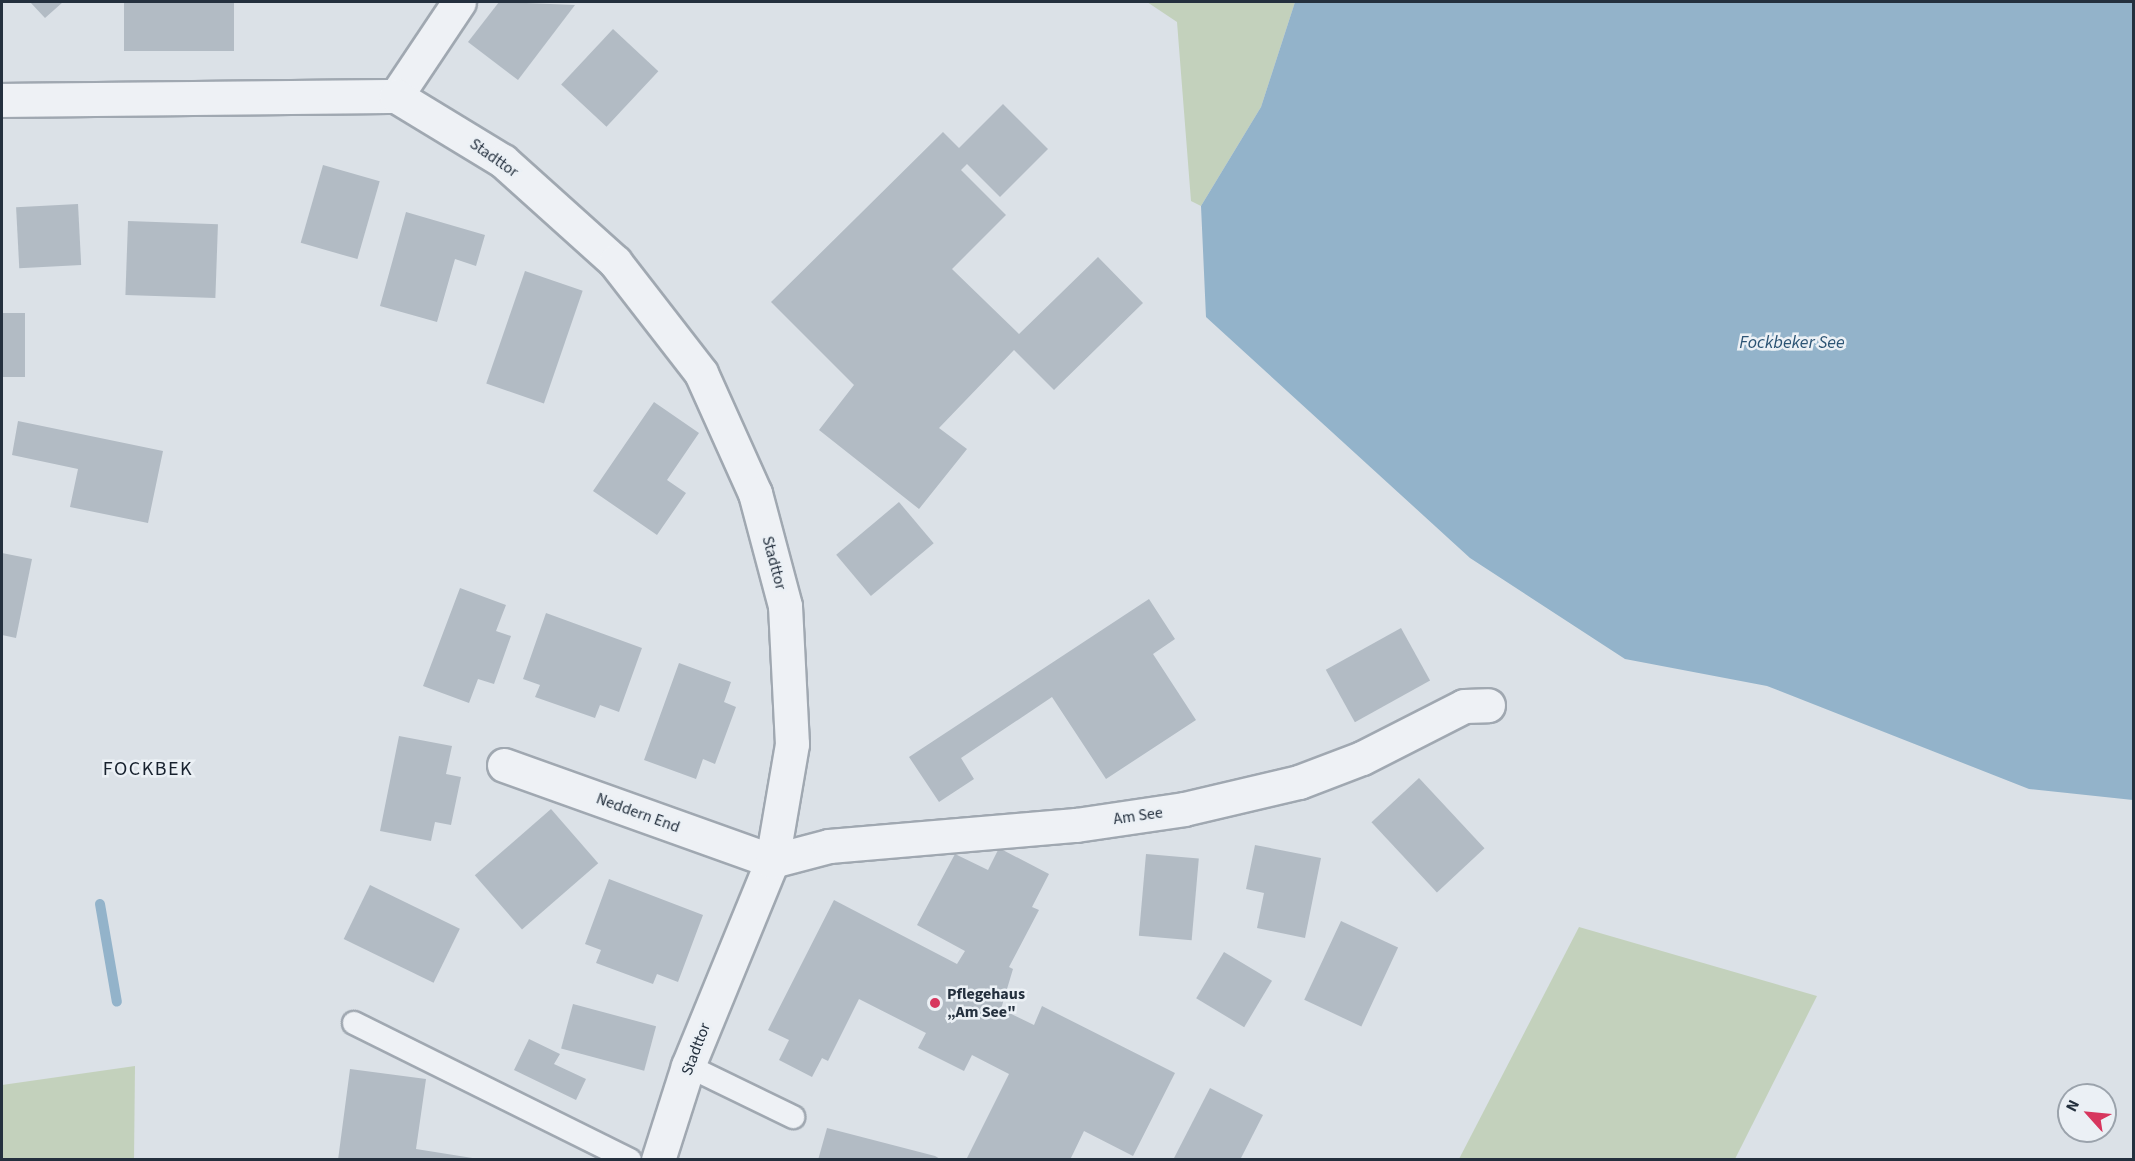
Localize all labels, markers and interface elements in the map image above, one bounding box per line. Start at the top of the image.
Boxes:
street label: Stadttor [466,134,522,182]
water label: Fockbeker See [1739,332,1845,354]
street label: Stadttor [758,534,790,592]
district label: FOCKBEK [103,757,193,781]
street label: Neddern End [594,789,682,837]
street label: Am See [1112,803,1164,829]
place label: Pflegehaus „Am See" [947,984,1025,1022]
marker: Pflegehaus „Am See" [928,996,942,1010]
street label: Stadttor [677,1020,715,1078]
north arrow [2057,1083,2117,1143]
text: N [2061,1096,2085,1115]

